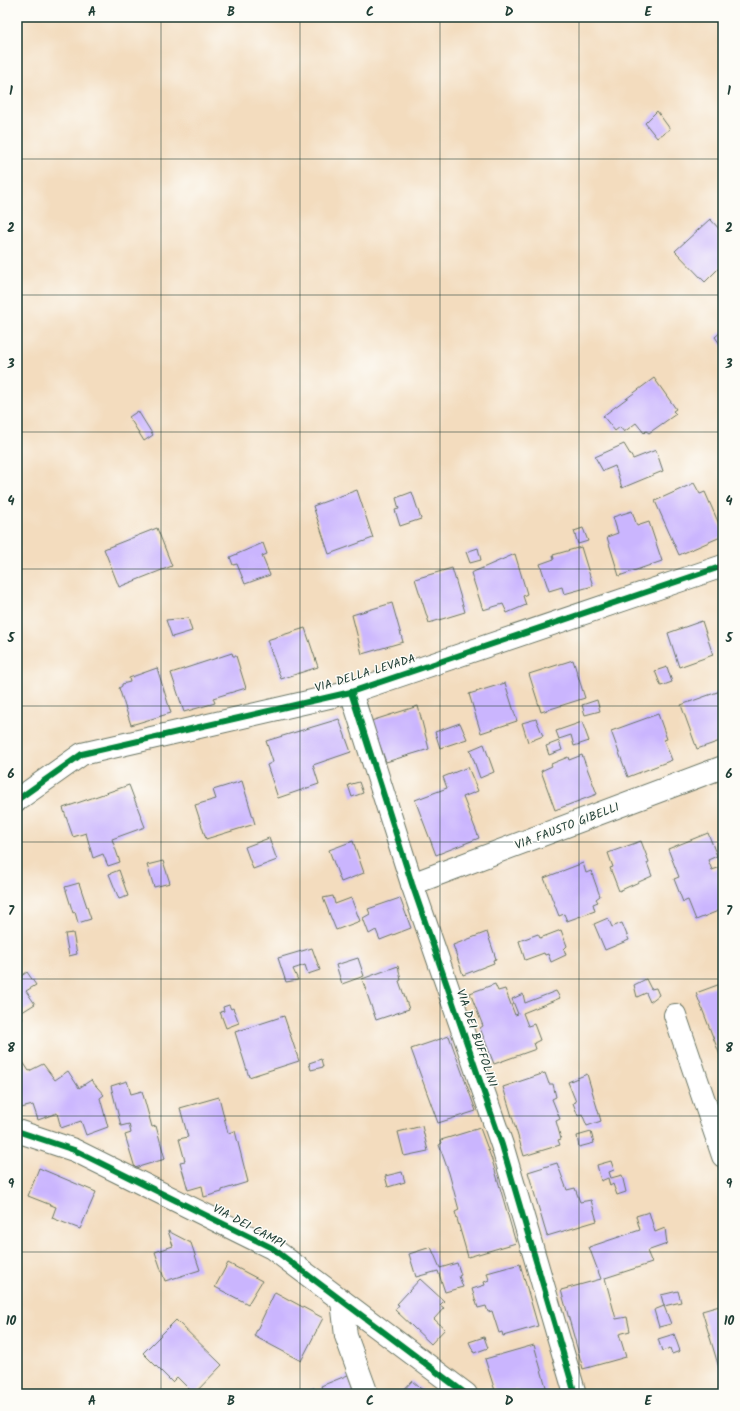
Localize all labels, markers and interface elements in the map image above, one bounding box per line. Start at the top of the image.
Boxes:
text: A [88,2,96,23]
text: B [227,2,235,23]
text: C [366,2,374,23]
text: D [505,2,514,23]
text: E [644,2,652,23]
text: 1 [9,81,13,102]
text: 1 [727,81,731,102]
text: 2 [7,218,15,239]
text: 2 [725,218,733,239]
text: 3 [6,354,15,375]
text: 3 [724,354,733,375]
text: 4 [7,491,15,512]
text: 4 [725,491,733,512]
text: 5 [7,628,16,649]
text: 5 [725,628,734,649]
street label: VIA DELLA LEVADA [312,649,418,698]
text: 6 [7,764,15,785]
text: 6 [725,764,733,785]
street label: VIA FAUSTO GIBELLI [512,798,622,855]
text: 7 [8,901,15,922]
text: 7 [726,901,733,922]
street label: VIA DEI BUFFOLINI [451,987,502,1090]
text: 8 [7,1038,15,1059]
text: 8 [725,1038,733,1059]
text: 9 [8,1174,15,1195]
text: 9 [726,1174,733,1195]
street label: VIA DEI CAMPI [209,1199,289,1254]
text: 10 [6,1311,17,1332]
text: 10 [724,1311,735,1332]
text: A [88,1391,96,1411]
text: B [227,1391,235,1411]
text: C [366,1391,374,1411]
text: D [505,1391,514,1411]
text: E [644,1391,652,1411]

